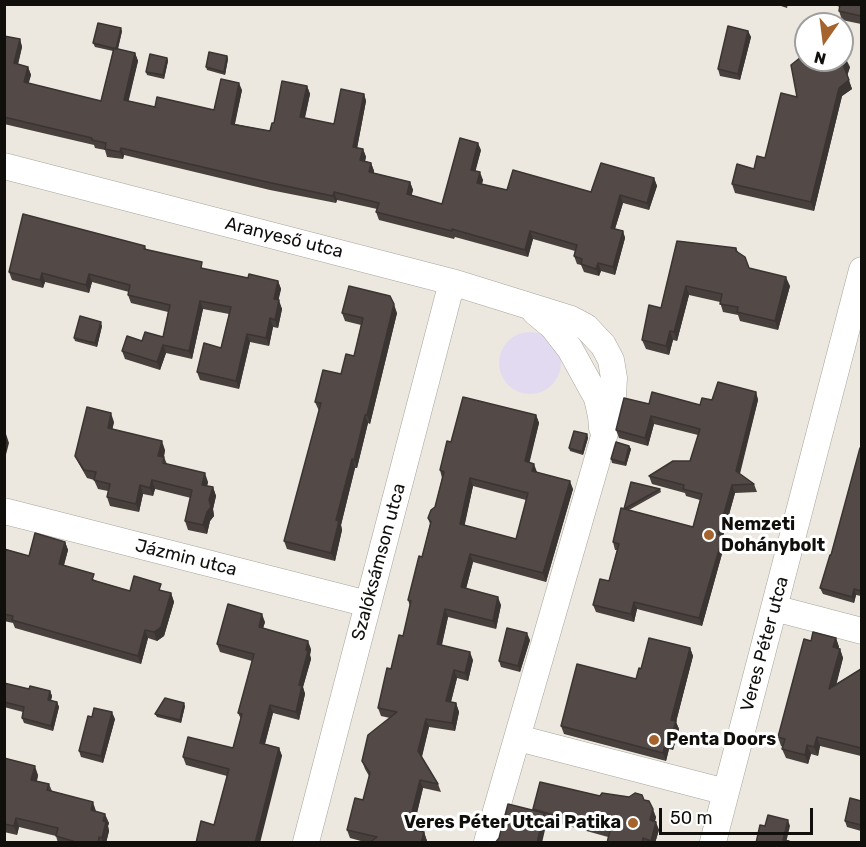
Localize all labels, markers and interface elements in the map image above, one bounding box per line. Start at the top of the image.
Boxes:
north arrow [794,12,854,72]
text: N [812,47,828,69]
street label: Aranyeső utca [223,213,345,263]
street label: Szalóksámson utca [348,481,410,643]
place label: Nemzeti Dohánybolt [721,514,825,556]
marker: Nemzeti Dohánybolt [702,528,716,542]
street label: Jázmin utca [133,535,239,581]
street label: Veres Péter utca [737,574,793,714]
place label: Penta Doors [666,729,776,751]
marker: Penta Doors [647,733,661,747]
scale bar [662,796,816,834]
text: 50 m [670,807,713,829]
place label: Veres Péter Utcai Patika [404,812,621,834]
marker: Veres Péter Utcai Patika [626,816,640,830]

